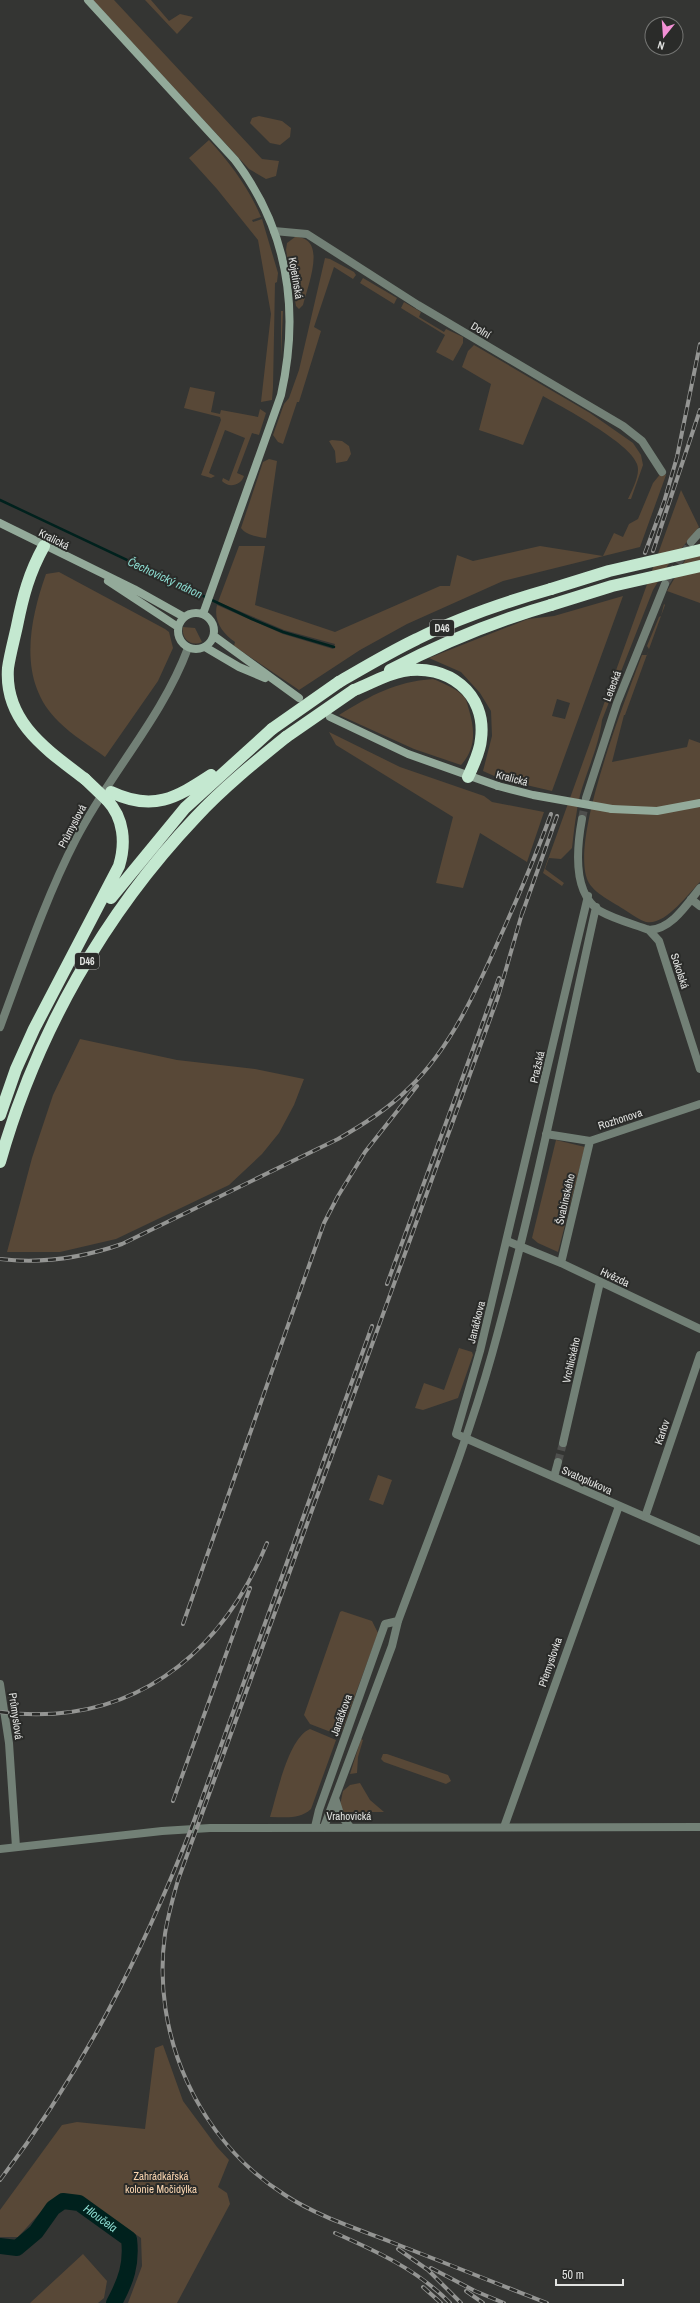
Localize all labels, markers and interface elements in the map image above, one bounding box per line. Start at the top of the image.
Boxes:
north arrow [644,16,684,56]
text: N [656,38,666,53]
street label: Kojetínská [285,256,307,300]
street label: Dolní [468,319,494,342]
street label: Kralická [36,525,72,553]
water label: Čechovický náhon [125,554,205,602]
road number: D46 [430,620,454,636]
street label: Letecká [600,669,624,703]
street label: Kralická [494,767,530,789]
street label: Průmyslová [55,802,89,850]
street label: Sokolská [668,951,692,991]
road number: D46 [75,953,99,969]
street label: Pražská [527,1050,547,1084]
street label: Rozhonova [596,1105,644,1133]
street label: Švabinského [552,1172,578,1226]
street label: Hvězda [598,1264,632,1290]
street label: Janáčkova [464,1299,488,1345]
street label: Vrchlického [559,1336,583,1384]
street label: Karlov [651,1417,673,1446]
street label: Svatoplukova [559,1463,615,1497]
street label: Přemyslovka [535,1635,565,1689]
street label: Průmyslová [6,1692,26,1740]
street label: Janáčkova [327,1692,355,1738]
street label: Vrahovická [327,1809,371,1823]
park label: Zahrádkářská kolonie Močidýlka [125,2169,197,2196]
water label: Hloučela [80,2201,121,2236]
scale bar [556,2261,623,2287]
text: 50 m [562,2267,584,2283]

